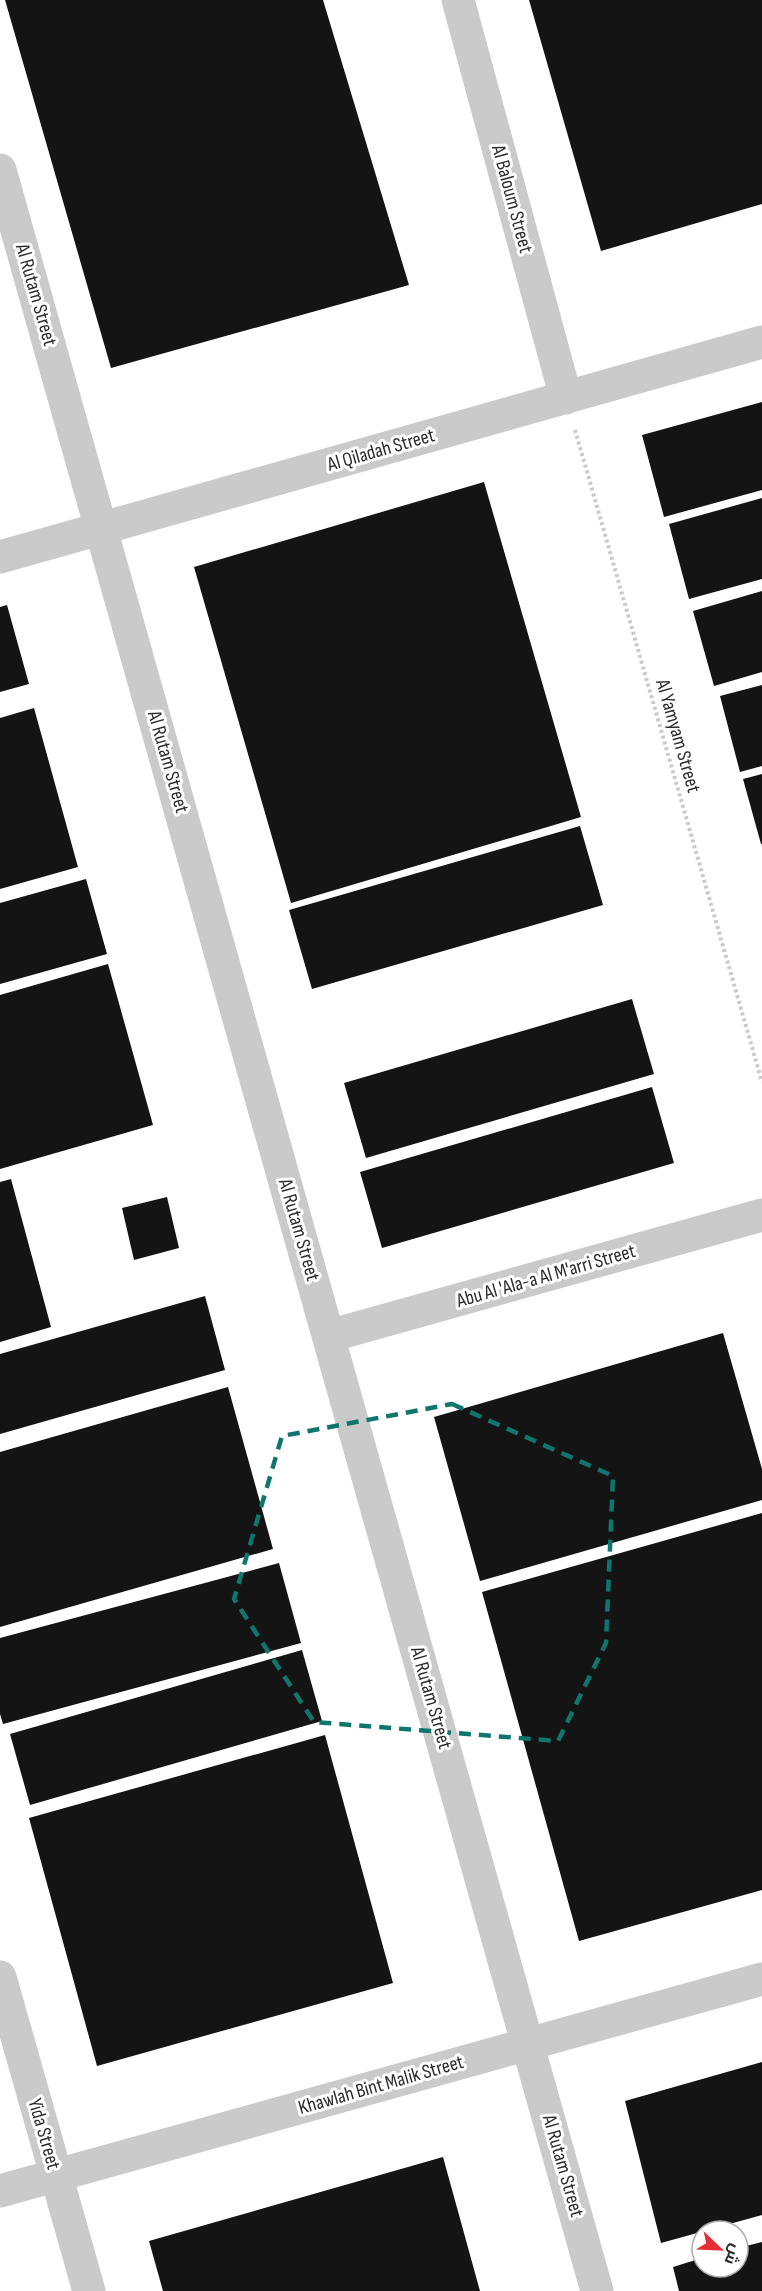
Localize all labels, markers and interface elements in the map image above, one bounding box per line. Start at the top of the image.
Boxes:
street label: Al Baloum Street [486,141,538,256]
street label: Al Rutam Street [10,240,62,349]
street label: Al Qiladah Street [324,423,438,477]
street label: Al Yamyam Street [650,675,706,796]
street label: Al Rutam Street [142,707,194,816]
street label: Al Rutam Street [273,1175,325,1284]
street label: Abu Al 'Ala-a Al M'arri Street [453,1239,638,1313]
street label: Al Rutam Street [405,1643,457,1752]
street label: Khawlah Bint Malik Street [296,2050,466,2120]
street label: Yida Street [22,2096,66,2172]
street label: Al Rutam Street [537,2111,589,2220]
north arrow [690,2219,750,2279]
text: ش [720,2241,745,2267]

